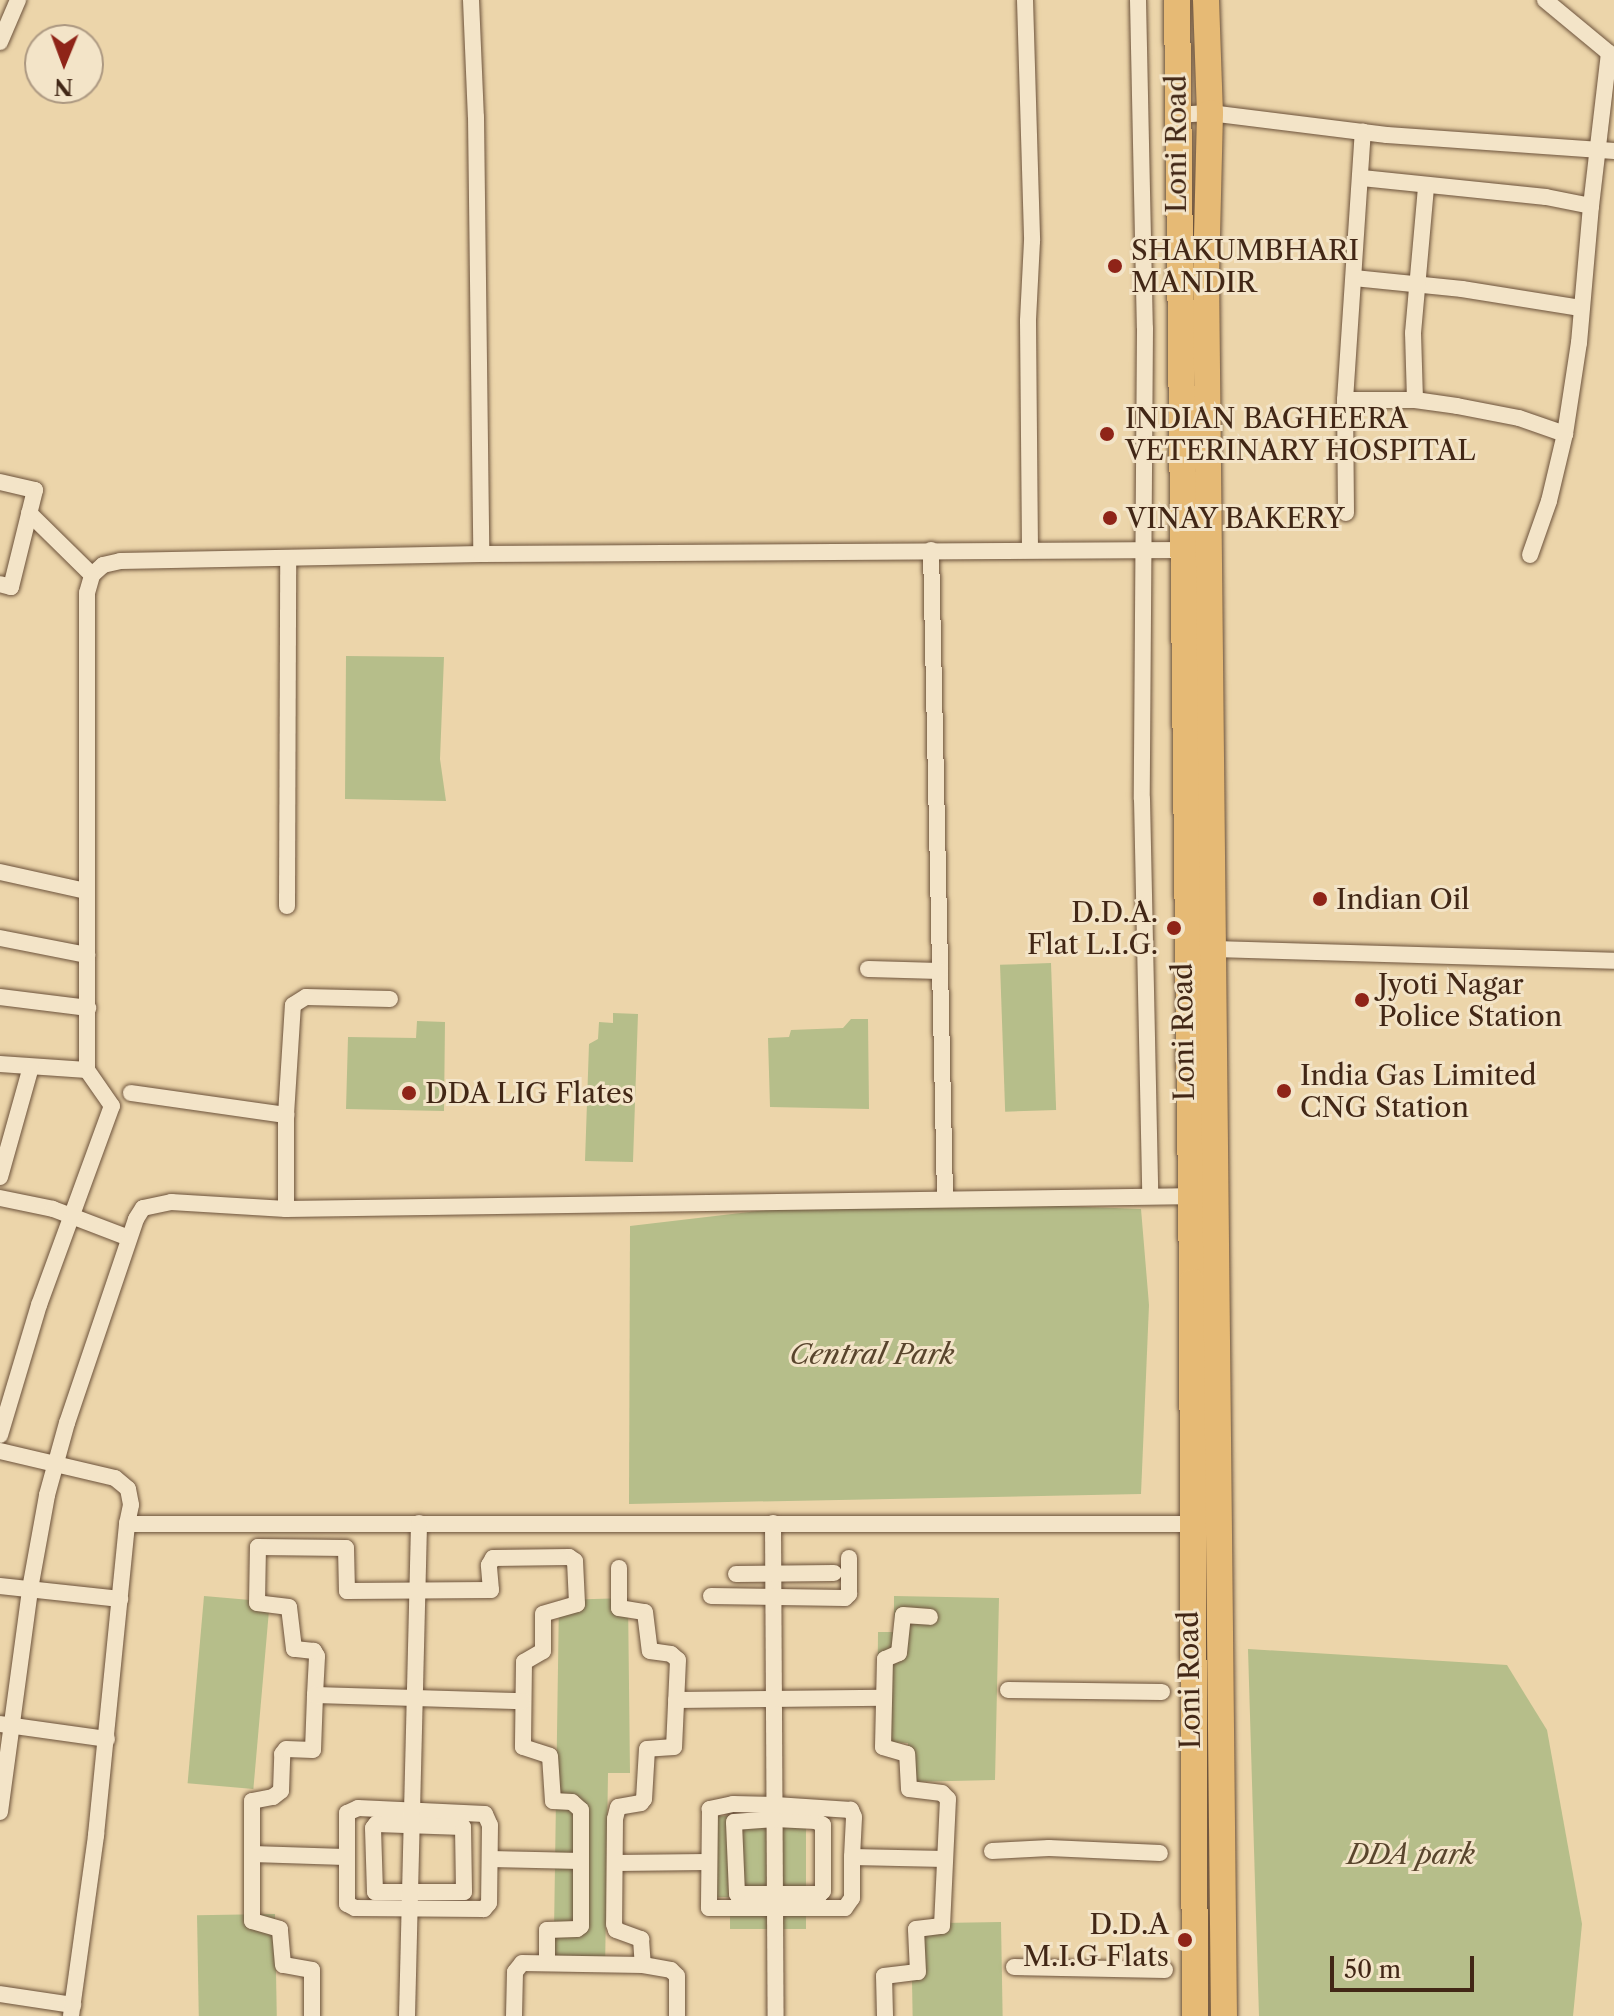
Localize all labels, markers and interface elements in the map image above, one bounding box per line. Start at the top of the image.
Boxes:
north arrow [24,24,104,104]
text: N [54,73,73,100]
street label: Loni Road [1159,75,1193,213]
place label: SHAKUMBHARI MANDIR [1131,233,1359,299]
marker: SHAKUMBHARI MANDIR [1106,257,1124,275]
place label: INDIAN BAGHEERA VETERINARY HOSPITAL [1125,401,1477,467]
marker: INDIAN BAGHEERA VETERINARY HOSPITAL [1096,423,1118,445]
place label: VINAY BAKERY [1126,501,1346,535]
marker: VINAY BAKERY [1101,509,1119,527]
place label: Indian Oil [1336,882,1470,916]
marker: Indian Oil [1311,890,1329,908]
place label: D.D.A. Flat L.I.G. [1027,895,1158,961]
marker: D.D.A. Flat L.I.G. [1165,919,1183,937]
street label: Loni Road [1165,963,1201,1101]
place label: Jyoti Nagar Police Station [1378,967,1562,1033]
marker: Jyoti Nagar Police Station [1353,991,1371,1009]
place label: India Gas Limited CNG Station [1300,1058,1537,1124]
place label: DDA LIG Flates [425,1076,635,1110]
marker: India Gas Limited CNG Station [1275,1082,1293,1100]
marker: DDA LIG Flates [400,1084,418,1102]
park label: Central Park [790,1337,954,1371]
street label: Loni Road [1171,1611,1207,1749]
park label: DDA park [1347,1837,1475,1871]
place label: D.D.A M.I.G Flats [1023,1907,1169,1973]
marker: D.D.A M.I.G Flats [1176,1931,1194,1949]
scale bar [1334,1940,1478,1990]
text: 50 m [1344,1955,1401,1984]

